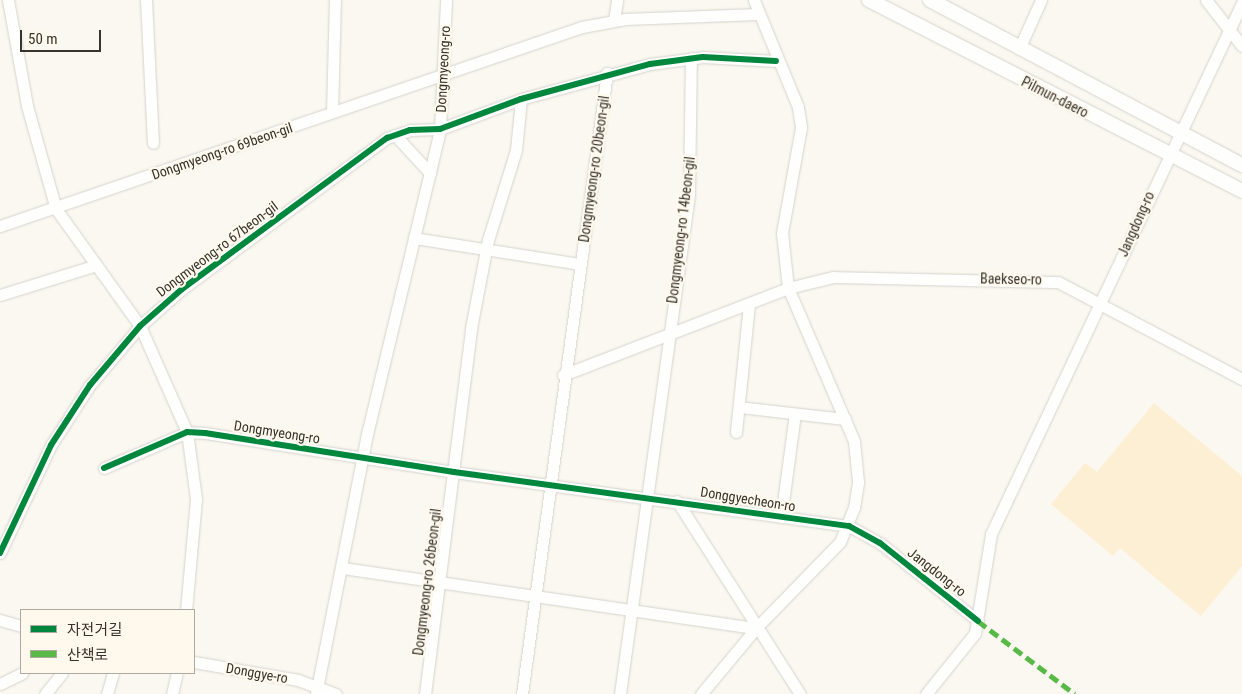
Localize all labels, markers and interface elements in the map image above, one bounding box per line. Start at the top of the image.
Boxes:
scale bar [22,20,104,52]
street label: Dongmyeong-ro [432,25,454,113]
text: 50 m [28,30,58,48]
street label: Pilmun-daero [1019,73,1091,121]
street label: Dongmyeong-ro 20beon-gil [575,95,613,243]
street label: Dongmyeong-ro 69beon-gil [149,119,295,183]
street label: Dongmyeong-ro 14beon-gil [664,156,698,304]
street label: Jangdong-ro [1114,189,1158,259]
street label: Dongmyeong-ro 67beon-gil [153,198,281,300]
street label: Baekseo-ro [980,270,1042,288]
street label: Dongmyeong-ro [233,417,321,447]
street label: Donggyecheon-ro [699,483,797,515]
street label: Dongmyeong-ro 26beon-gil [410,508,444,656]
street label: Jangdong-ro [904,544,970,600]
legend [20,609,195,674]
text: 자전거길 [67,621,122,639]
text: 산책로 [67,646,108,664]
street label: Donggye-ro [225,659,289,687]

